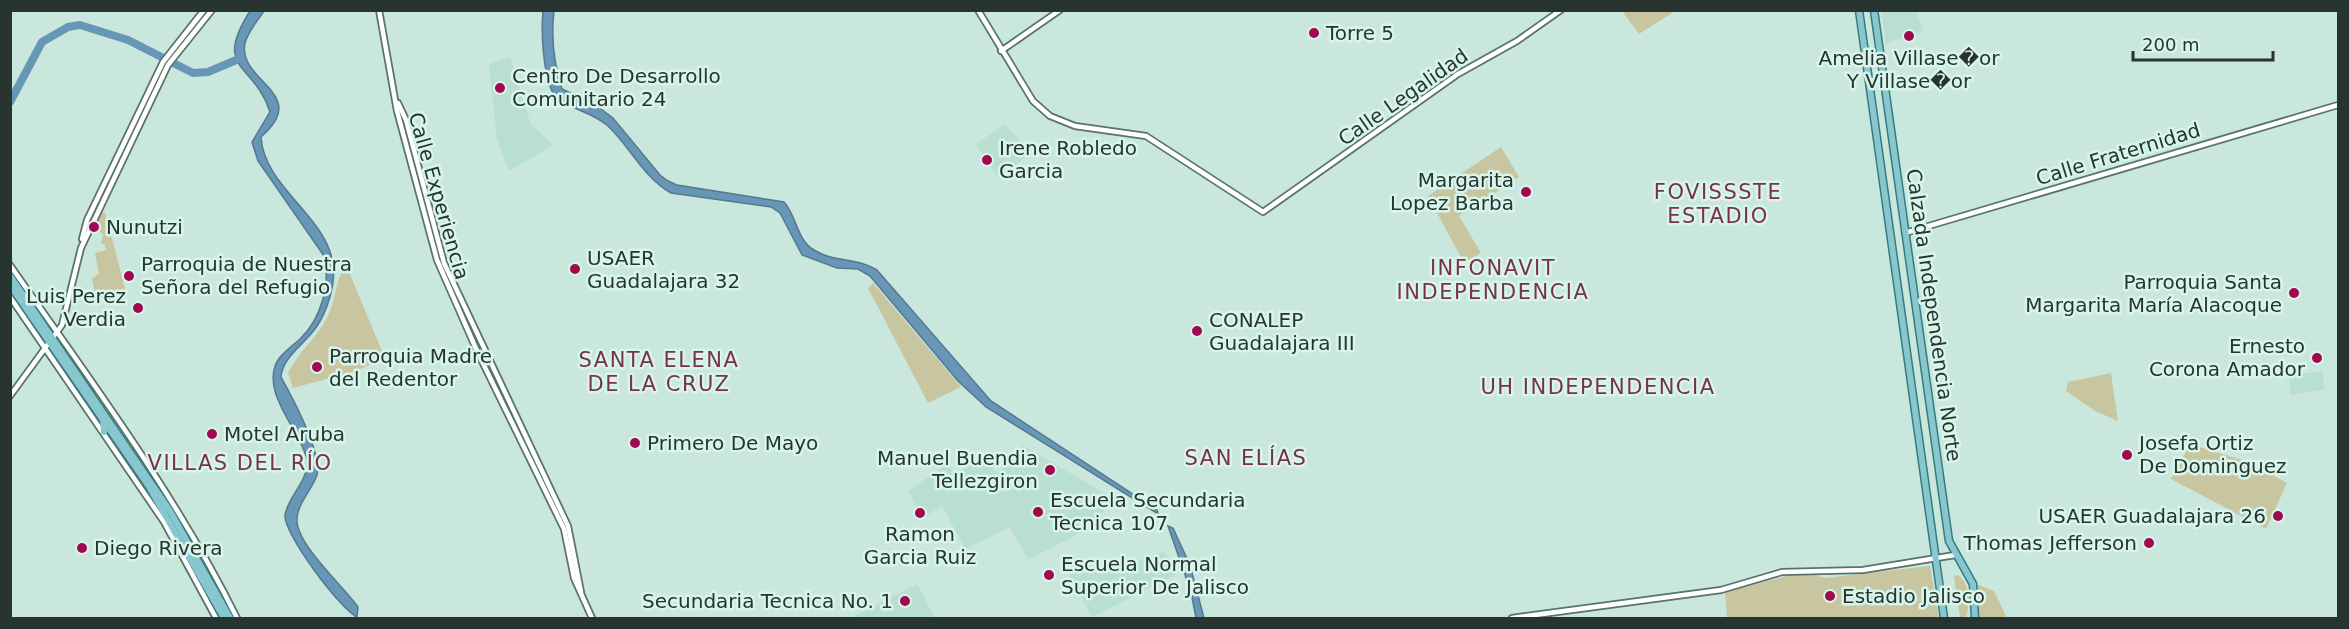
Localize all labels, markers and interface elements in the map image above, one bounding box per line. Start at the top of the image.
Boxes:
place label: Torre 5 [1325,21,1394,45]
scale bar [2133,24,2272,62]
marker: Torre 5 [1307,26,1321,40]
marker: Amelia Villase�or Y Villase�or [1902,29,1916,43]
text: 200 m [2142,34,2200,55]
street label: Calle Legalidad [1334,43,1472,151]
place label: Amelia Villase�or Y Villase�or [1818,46,2000,93]
place label: Centro De Desarrollo Comunitario 24 [512,64,721,111]
marker: Centro De Desarrollo Comunitario 24 [493,81,507,95]
street label: Calle Experiencia [404,110,474,282]
street label: Calle Fraternidad [2033,118,2203,190]
place label: Irene Robledo Garcia [999,136,1137,183]
marker: Irene Robledo Garcia [980,153,994,167]
street label: Calzada Independencia Norte [1902,167,1966,463]
place label: Margarita Lopez Barba [1390,168,1514,215]
district label: FOVISSSTE ESTADIO [1654,180,1782,228]
marker: Margarita Lopez Barba [1519,185,1533,199]
place label: Nunutzi [106,215,183,239]
marker: Nunutzi [87,220,101,234]
place label: USAER Guadalajara 32 [587,246,740,293]
place label: Parroquia de Nuestra Señora del Refugio [141,252,352,299]
district label: INFONAVIT INDEPENDENCIA [1397,256,1589,304]
marker: USAER Guadalajara 32 [568,262,582,276]
marker: Parroquia de Nuestra Señora del Refugio [122,269,136,283]
place label: Parroquia Santa Margarita María Alacoque [2025,270,2282,317]
place label: Luis Perez Verdia [26,284,126,331]
marker: Parroquia Santa Margarita María Alacoque [2287,286,2301,300]
marker: Luis Perez Verdia [131,301,145,315]
place label: CONALEP Guadalajara III [1209,308,1355,355]
marker: CONALEP Guadalajara III [1190,324,1204,338]
place label: Ernesto Corona Amador [2149,334,2306,381]
place label: Parroquia Madre del Redentor [329,344,492,391]
district label: SANTA ELENA DE LA CRUZ [579,348,739,396]
marker: Ernesto Corona Amador [2310,351,2324,365]
marker: Parroquia Madre del Redentor [310,360,324,374]
district label: UH INDEPENDENCIA [1480,375,1716,399]
place label: Motel Aruba [224,422,345,446]
marker: Motel Aruba [205,427,219,441]
place label: Primero De Mayo [647,431,818,455]
place label: Josefa Ortiz De Dominguez [2137,431,2287,478]
marker: Primero De Mayo [628,436,642,450]
district label: SAN ELÍAS [1185,445,1307,470]
place label: Manuel Buendia Tellezgiron [877,446,1038,493]
marker: Josefa Ortiz De Dominguez [2120,448,2134,462]
district label: VILLAS DEL RÍO [148,450,332,475]
marker: Manuel Buendia Tellezgiron [1043,463,1057,477]
place label: Escuela Secundaria Tecnica 107 [1049,488,1246,535]
place label: USAER Guadalajara 26 [2038,504,2266,528]
marker: Escuela Secundaria Tecnica 107 [1031,505,1045,519]
marker: Ramon Garcia Ruiz [913,506,927,520]
marker: USAER Guadalajara 26 [2271,509,2285,523]
place label: Ramon Garcia Ruiz [864,522,976,569]
place label: Thomas Jefferson [1963,531,2137,555]
place label: Diego Rivera [94,536,223,560]
marker: Thomas Jefferson [2142,536,2156,550]
marker: Diego Rivera [75,541,89,555]
place label: Escuela Normal Superior De Jalisco [1061,552,1249,599]
marker: Escuela Normal Superior De Jalisco [1042,568,1056,582]
place label: Estadio Jalisco [1842,584,1985,608]
place label: Secundaria Tecnica No. 1 [642,589,893,613]
marker: Estadio Jalisco [1823,589,1837,603]
marker: Secundaria Tecnica No. 1 [898,594,912,608]

